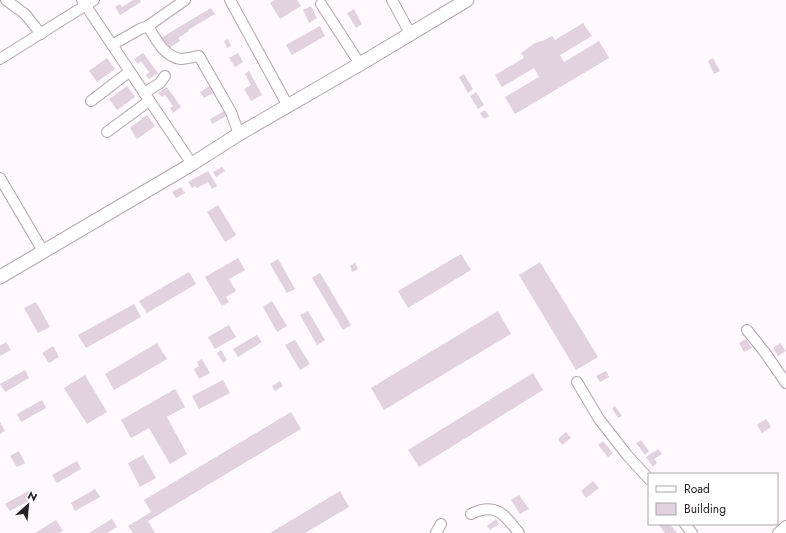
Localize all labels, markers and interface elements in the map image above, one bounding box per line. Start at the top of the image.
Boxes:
legend [648,473,778,525]
text: Road [684,480,710,498]
north arrow [8,485,48,525]
text: N [25,487,40,505]
text: Building [684,500,726,518]

